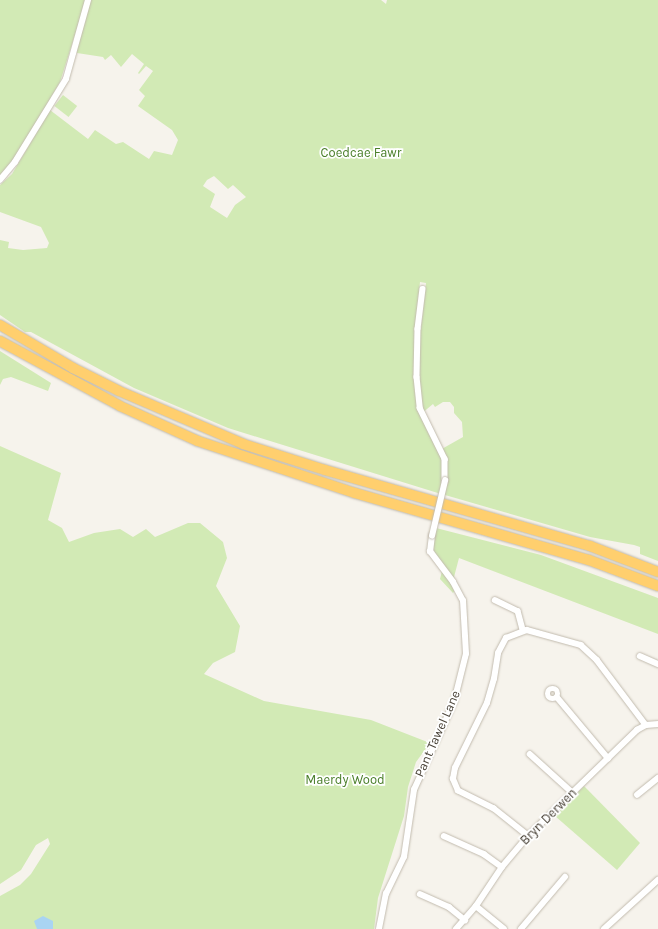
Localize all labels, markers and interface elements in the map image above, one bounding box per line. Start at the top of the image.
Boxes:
park label: Coedcae Fawr [321,145,401,161]
street label: Pant Tawel Lane [412,688,464,780]
park label: Maerdy Wood [305,772,385,788]
street label: Bryn Derwen [517,785,581,849]

